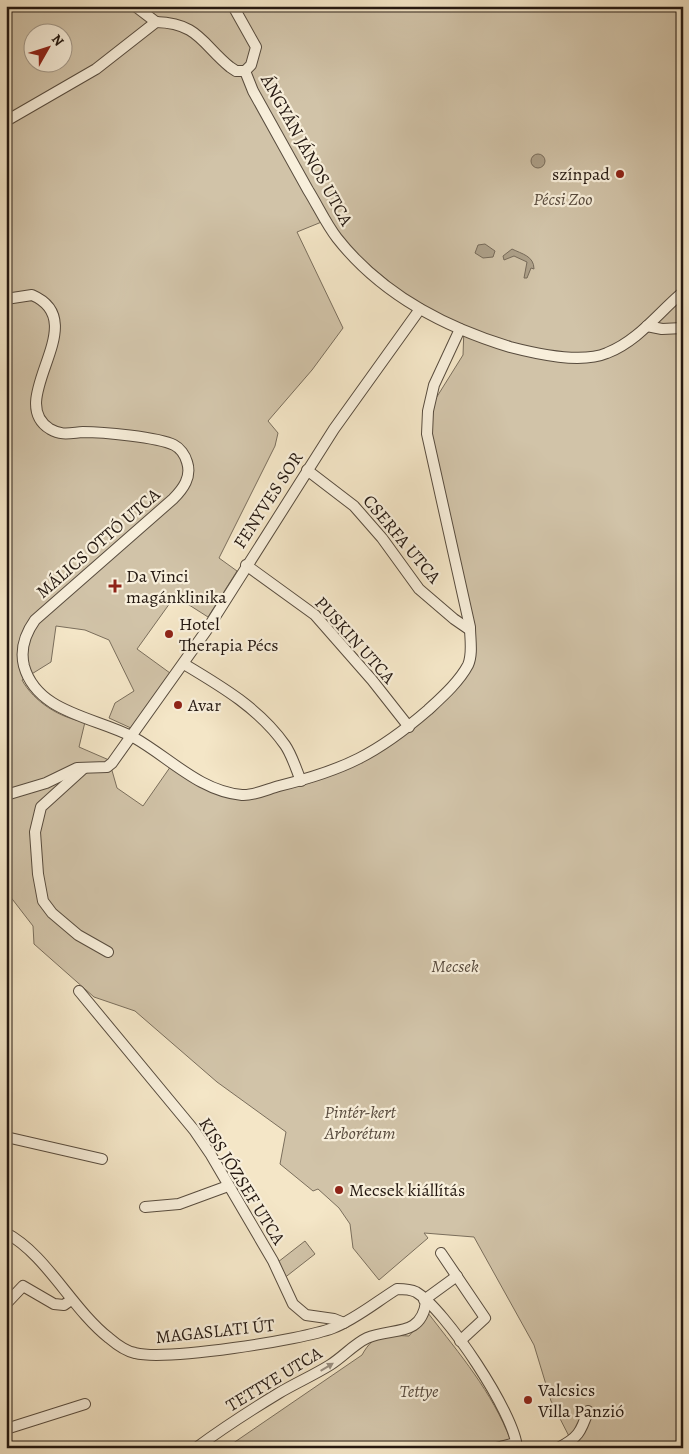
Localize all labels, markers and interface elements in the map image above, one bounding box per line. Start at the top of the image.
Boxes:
north arrow [22,22,72,72]
text: N [47,30,68,50]
street label: ÁNGYÁN JÁNOS UTCA [255,69,359,231]
place label: színpad [552,162,610,186]
marker: színpad [614,168,626,180]
park label: Pécsi Zoo [533,187,593,211]
street label: FENYVES SOR [228,447,308,553]
street label: MÁLICS OTTÓ UTCA [31,482,165,604]
street label: CSERFA UTCA [358,490,447,589]
place label: Da Vinci magánklinika [126,564,227,609]
marker: Da Vinci magánklinika [108,579,122,593]
street label: PUSKIN UTCA [309,591,401,689]
place label: Hotel Therapia Pécs [179,612,279,657]
marker: Hotel Therapia Pécs [163,628,175,640]
place label: Avar [187,693,221,717]
marker: Avar [172,699,184,711]
park label: Mecsek [431,954,479,978]
park label: Pintér-kert Arborétum [323,1100,397,1145]
street label: KISS JÓZSEF UTCA [193,1113,291,1250]
place label: Mecsek kiállítás [349,1178,465,1202]
marker: Mecsek kiállítás [333,1184,345,1196]
street label: MAGASLATI ÚT [154,1313,276,1349]
street label: TETTYE UTCA [222,1341,327,1417]
one-way arrow [320,1363,333,1372]
place label: Valcsics Villa Panzió [537,1378,624,1423]
park label: Tettye [399,1379,439,1403]
marker: Valcsics Villa Panzió [522,1394,534,1406]

